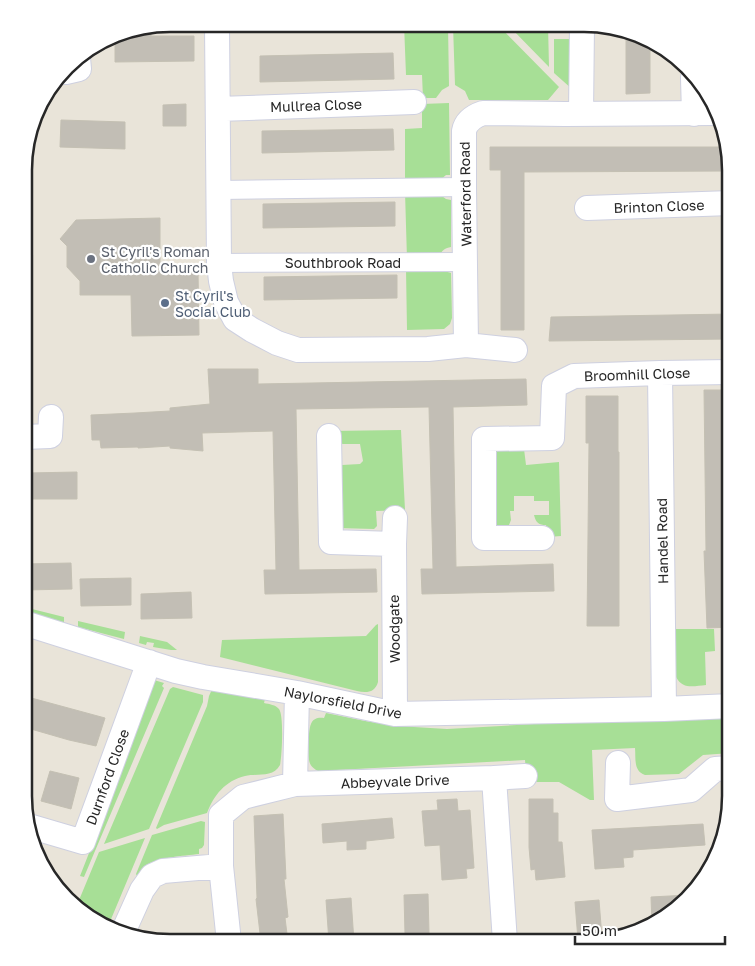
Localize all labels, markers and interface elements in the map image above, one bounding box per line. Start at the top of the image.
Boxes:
street label: Mullrea Close [270,95,362,115]
street label: Waterford Road [456,141,474,247]
street label: Brinton Close [613,196,705,216]
place label: St Cyril's Roman Catholic Church [101,243,210,276]
marker: St Cyril's Roman Catholic Church [85,253,97,265]
street label: Southbrook Road [285,254,401,271]
place label: St Cyril's Social Club [175,287,251,320]
marker: St Cyril's Social Club [159,297,171,309]
street label: Broomhill Close [583,364,691,384]
street label: Handel Road [653,498,671,584]
street label: Woodgate [385,595,403,663]
street label: Naylorsfield Drive [283,682,403,722]
street label: Durnford Close [82,727,132,827]
street label: Abbeyvale Drive [340,771,450,791]
scale bar [575,914,725,946]
text: 50 m [582,921,617,939]

